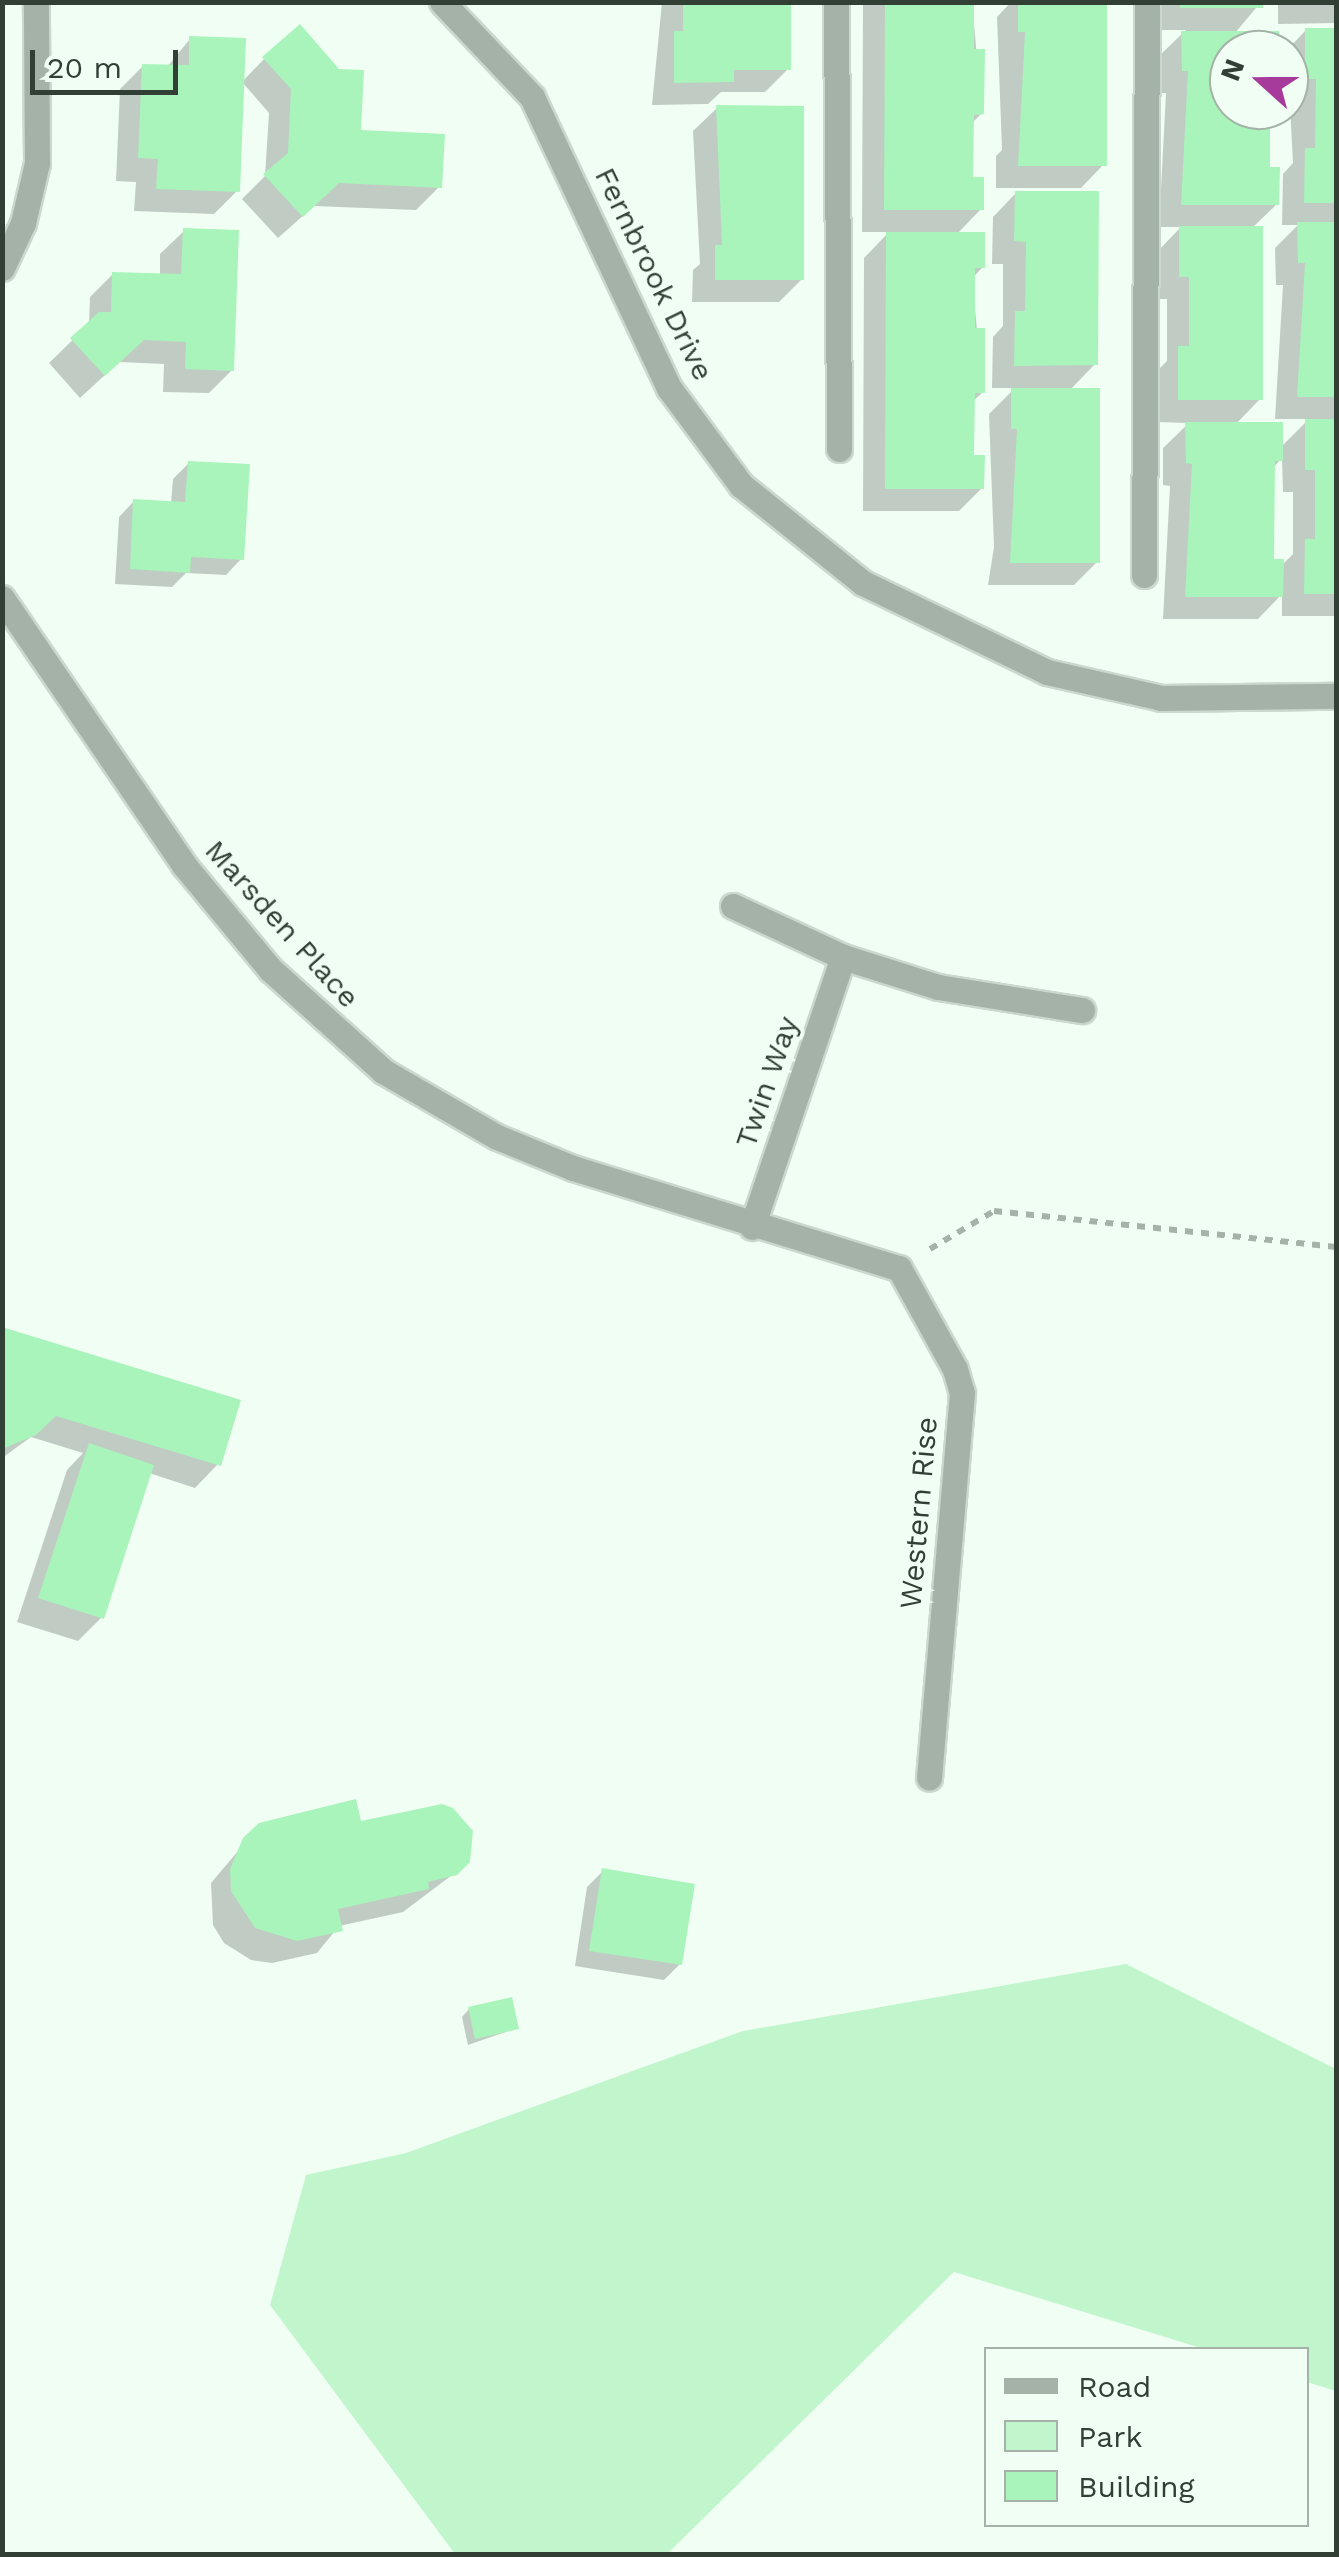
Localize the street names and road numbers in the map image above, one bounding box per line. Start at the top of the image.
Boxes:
street label: Fernbrook Drive [587,161,721,387]
street label: Marsden Place [197,833,367,1015]
street label: Twin Way [728,1011,806,1153]
street label: Western Rise [893,1415,945,1611]

